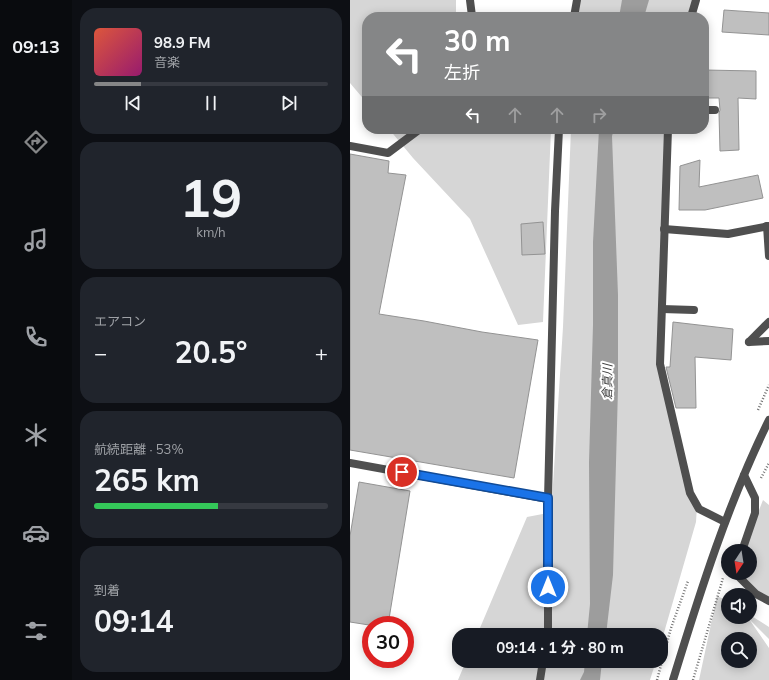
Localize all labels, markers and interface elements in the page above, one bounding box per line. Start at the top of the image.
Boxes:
text: 30 m [444,23,510,58]
icon: left [378,28,430,80]
text: 98.9 FM [154,33,210,52]
text: 09:13 [12,35,60,58]
text: 音楽 [154,54,180,70]
text: 左折 [444,61,480,84]
icon: previous [122,92,144,114]
icon: pause [200,92,222,114]
icon: next [278,92,300,114]
icon: left [462,104,484,126]
icon: ahead [504,104,526,126]
icon: ahead [546,104,568,126]
icon: right [588,104,610,126]
icon: directions [22,128,50,156]
text: 19 [180,165,242,230]
text: km/h [196,224,226,240]
icon: music [22,226,50,254]
text: エアコン [94,313,146,329]
icon: phone [22,323,50,351]
text: 20.5° [175,333,247,371]
text: − [94,339,107,367]
text: + [315,339,328,367]
water label: 倉真川 [599,362,615,400]
icon: climate [22,421,50,449]
text: 航続距離 · 53% [94,441,184,457]
pin [385,455,419,489]
text: 265 km [94,461,200,499]
icon: arrive [391,461,413,483]
icon: car [22,519,50,547]
north arrow [721,544,757,580]
map controls [721,544,757,668]
position arrow [527,566,569,608]
text: 到着 [94,582,120,598]
button: sound [721,588,757,624]
text: 09:14 [94,602,173,640]
speed limit sign: 30 [362,616,414,668]
icon: filters [22,617,50,645]
button: search [721,632,757,668]
text: 09:14 · 1 分 · 80 m [496,638,624,657]

